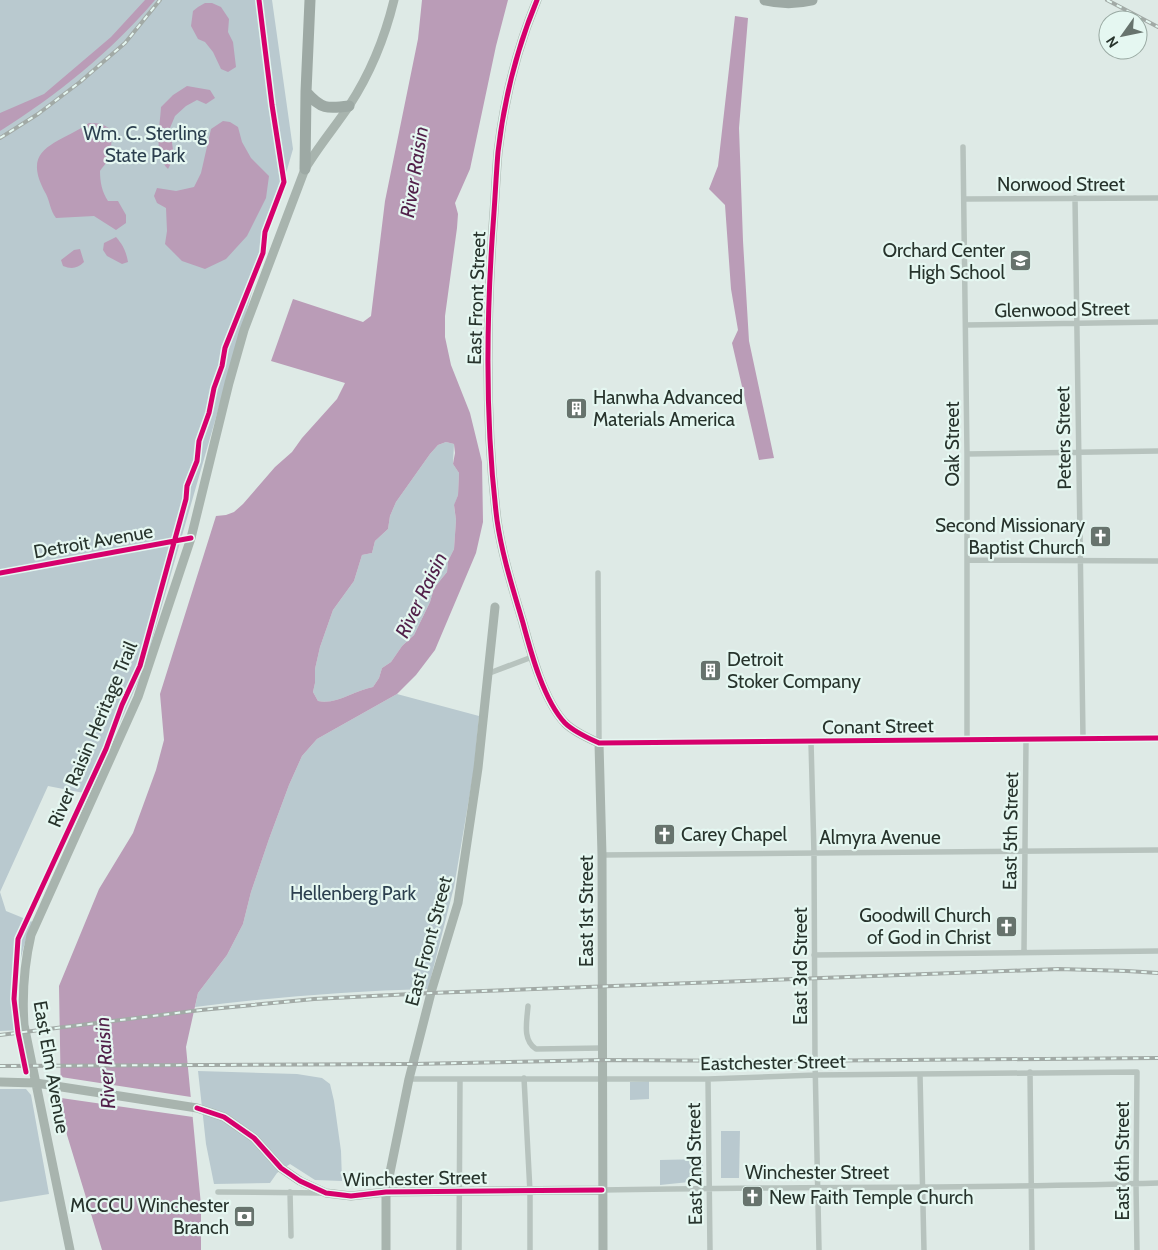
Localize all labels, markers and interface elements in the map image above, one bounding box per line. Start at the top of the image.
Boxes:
north arrow [1098,10,1148,60]
text: N [1102,33,1122,51]
park label: Wm. C. Sterling State Park [83,122,207,167]
water label: River Raisin [395,125,433,219]
street label: Norwood Street [997,173,1125,196]
street label: East Front Street [463,230,490,365]
place label: Orchard Center High School [882,239,1006,284]
school or university icon: Orchard Center High School [1009,249,1033,273]
street label: Glenwood Street [994,297,1131,322]
place label: Hanwha Advanced Materials America [593,386,743,431]
street label: Peters Street [1051,386,1076,490]
building icon: Hanwha Advanced Materials America [565,396,589,420]
street label: Oak Street [941,401,964,487]
place label: Second Missionary Baptist Church [935,514,1085,559]
street label: Detroit Avenue [32,520,155,563]
church icon: Second Missionary Baptist Church [1089,524,1113,548]
water label: River Raisin [390,548,452,642]
street label: River Raisin Heritage Trail [43,637,142,831]
place label: Detroit Stoker Company [727,648,861,693]
building icon: Detroit Stoker Company [699,658,723,682]
street label: Conant Street [822,714,935,739]
street label: East 5th Street [998,771,1023,890]
church icon: Carey Chapel [653,822,677,846]
place label: Carey Chapel [681,823,788,846]
street label: Almyra Avenue [819,826,941,849]
street label: East 1st Street [575,855,598,967]
street label: East Front Street [400,873,457,1009]
park label: Hellenberg Park [290,882,417,905]
place label: Goodwill Church of God in Christ [859,904,992,949]
street label: East 3rd Street [789,906,812,1025]
church icon: Goodwill Church of God in Christ [995,914,1019,938]
street label: East Elm Avenue [29,999,75,1136]
water label: River Raisin [90,1016,120,1110]
street label: Eastchester Street [700,1050,847,1075]
street label: East 6th Street [1111,1101,1134,1220]
street label: East 2nd Street [682,1102,707,1225]
street label: Winchester Street [745,1161,890,1184]
street label: Winchester Street [343,1166,488,1191]
church icon: New Faith Temple Church [741,1185,765,1209]
place label: New Faith Temple Church [769,1186,974,1209]
place label: MCCCU Winchester Branch [70,1194,229,1239]
bank icon: MCCCU Winchester Branch [233,1204,257,1228]

